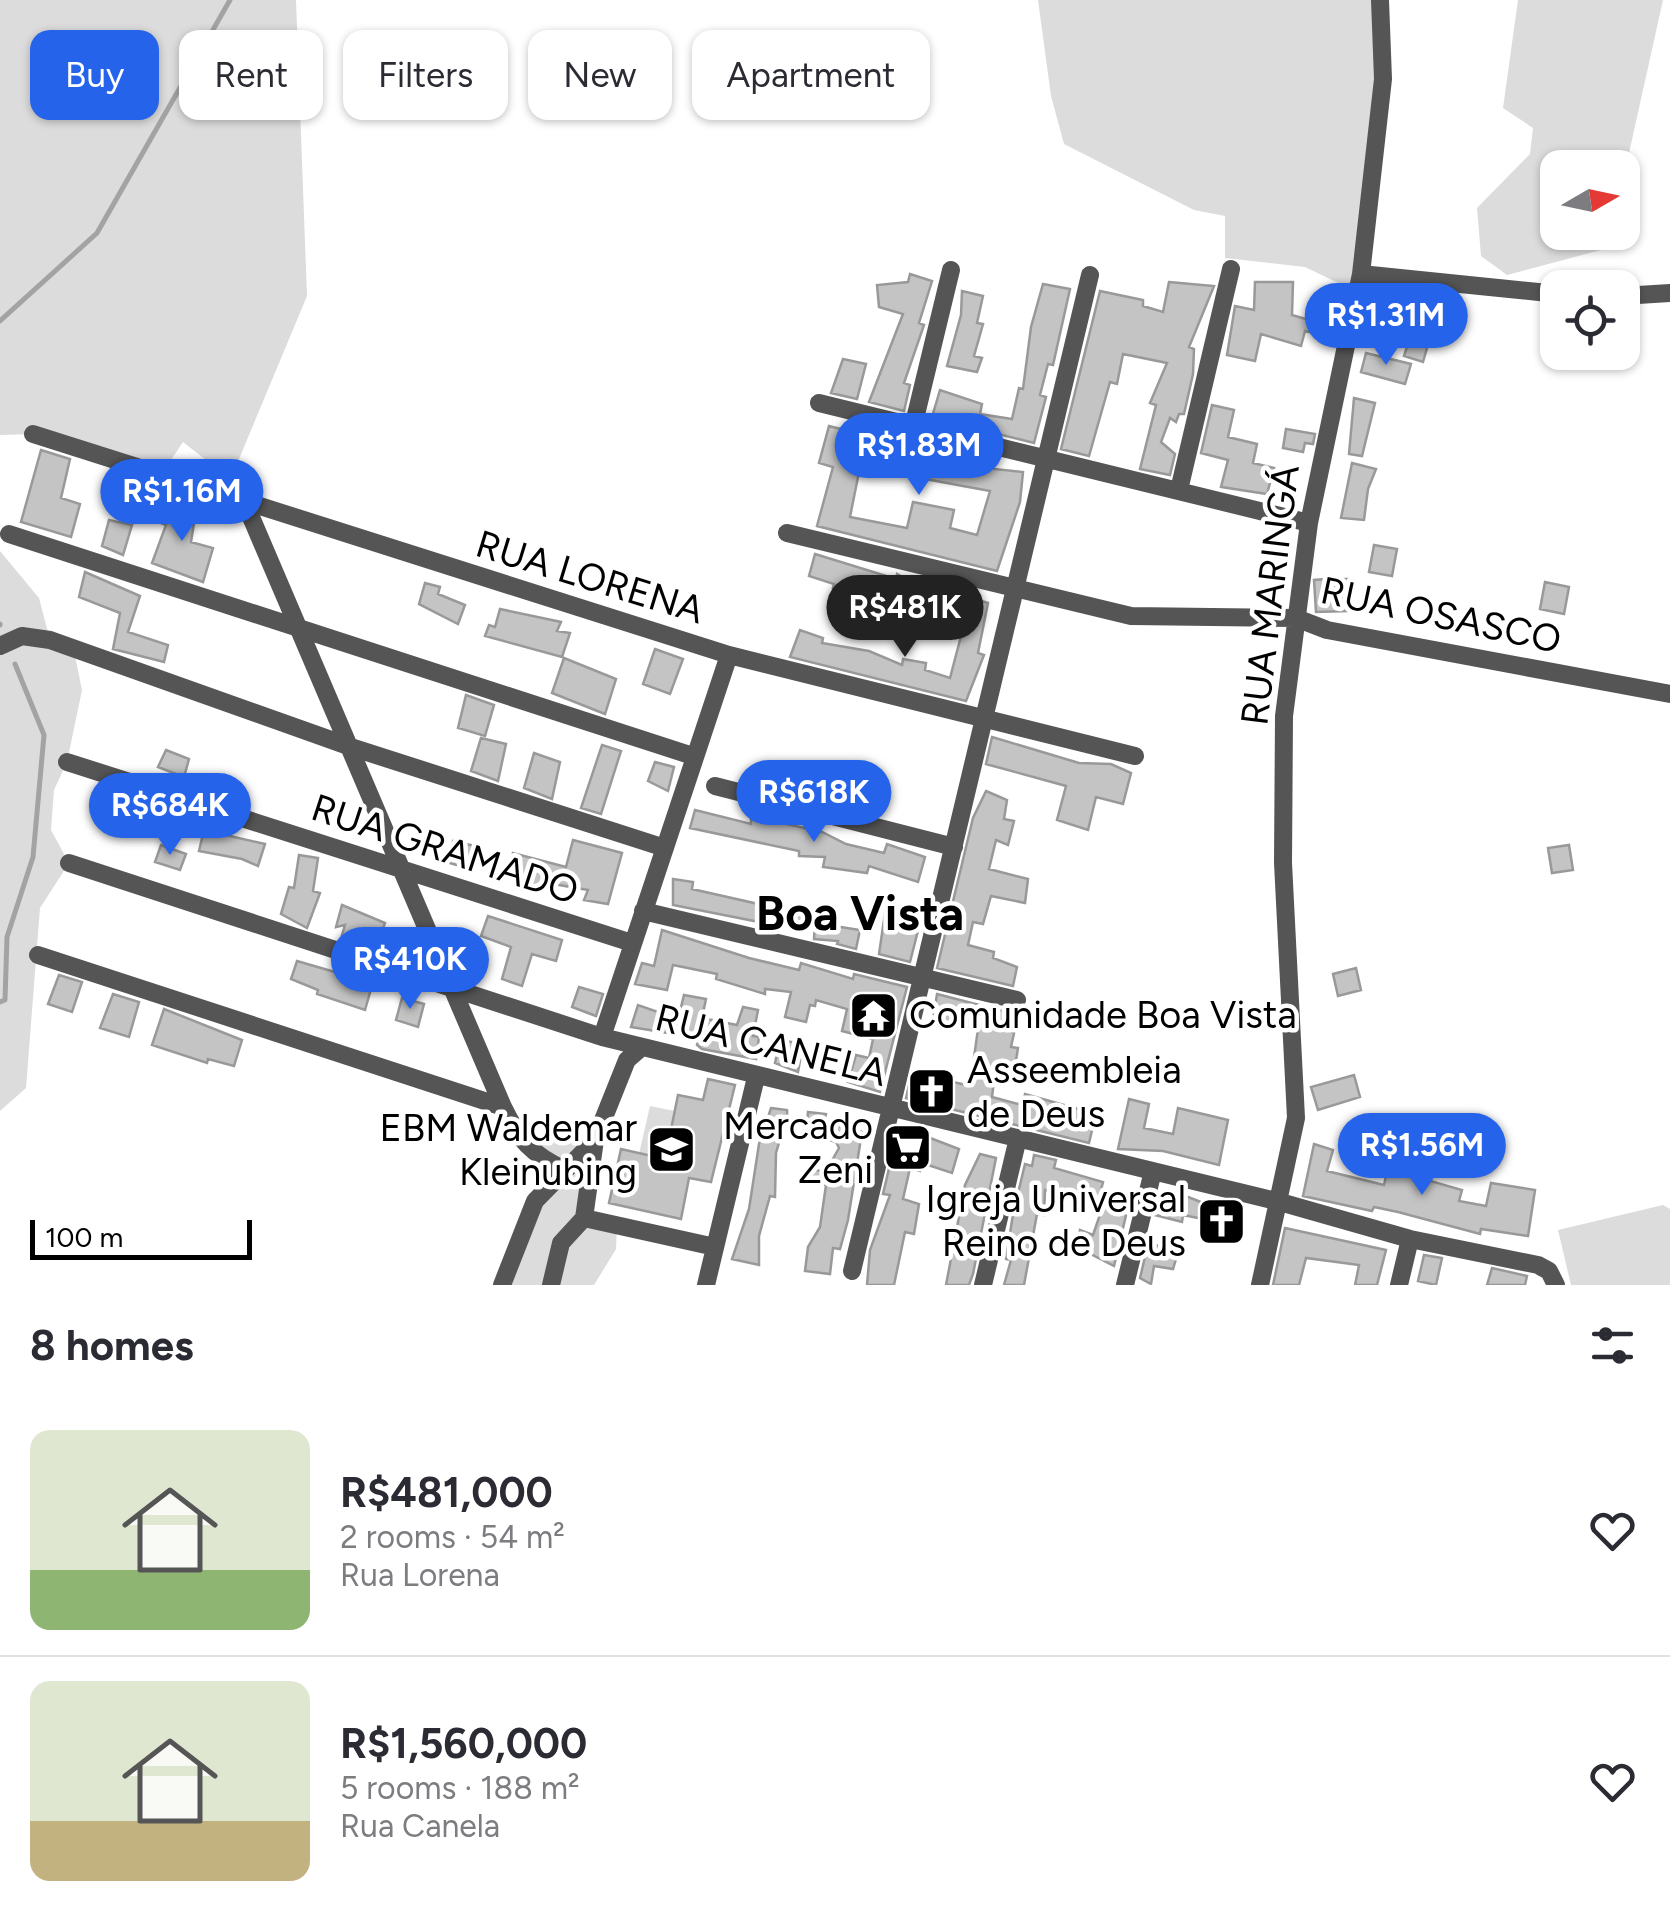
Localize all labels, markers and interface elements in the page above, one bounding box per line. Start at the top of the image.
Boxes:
chip: Buy [30,30,159,120]
chip: Rent [179,30,323,120]
chip: Filters [343,30,508,120]
chip: New [528,30,672,120]
chip: Apartment [692,30,930,120]
north arrow [1540,150,1640,250]
map controls [1540,150,1640,370]
button: locate [1540,270,1640,370]
pin: R$1.31M [1294,283,1478,368]
text: R$1.31M [1327,296,1445,334]
pin: R$1.83M [827,413,1011,498]
text: R$1.83M [857,426,981,464]
pin: R$1.16M [90,459,274,544]
street label: RUA MARINGÁ [1231,462,1309,728]
text: R$1.16M [122,472,242,510]
street label: RUA LORENA [471,521,710,634]
street label: RUA OSASCO [1317,567,1565,663]
pin: R$481K [824,575,986,660]
text: R$481K [848,588,962,626]
pin: R$618K [733,760,895,845]
pin: R$684K [89,773,251,858]
text: R$618K [758,773,870,811]
street label: RUA GRAMADO [306,784,584,914]
text: R$684K [111,786,229,824]
district label: Boa Vista [756,884,964,942]
pin: R$410K [329,927,491,1012]
text: R$410K [353,940,467,978]
temple icon: Comunidade Boa Vista [848,989,900,1041]
place label: Comunidade Boa Vista [909,992,1297,1038]
street label: RUA CANELA [651,994,891,1096]
place label: Asseembleia de Deus [967,1047,1182,1137]
church icon: Asseembleia de Deus [906,1066,958,1118]
place label: Mercado Zeni [723,1103,873,1193]
place label: EBM Waldemar Kleinubing [379,1105,637,1195]
pin: R$1.56M [1330,1113,1514,1198]
supermarket icon: Mercado Zeni [882,1122,934,1174]
school or university icon: EBM Waldemar Kleinubing [646,1124,698,1176]
text: R$1.56M [1360,1126,1484,1164]
place label: Igreja Universal Reino de Deus [926,1176,1186,1266]
church icon: Igreja Universal Reino de Deus [1195,1195,1247,1247]
scale bar [30,1215,252,1260]
text: 100 m [45,1220,123,1254]
icon: filters [1585,1318,1640,1373]
text: 8 homes [30,1320,194,1371]
text: R$481,000 [340,1467,553,1518]
icon: home [110,1470,230,1590]
icon: heart [1585,1503,1640,1558]
text: 2 rooms · 54 m² [340,1518,565,1556]
text: Rua Lorena [340,1556,500,1594]
text: R$1,560,000 [340,1718,587,1769]
icon: home [110,1721,230,1841]
icon: heart [1585,1754,1640,1809]
text: 5 rooms · 188 m² [340,1769,580,1807]
text: Rua Canela [340,1807,500,1845]

